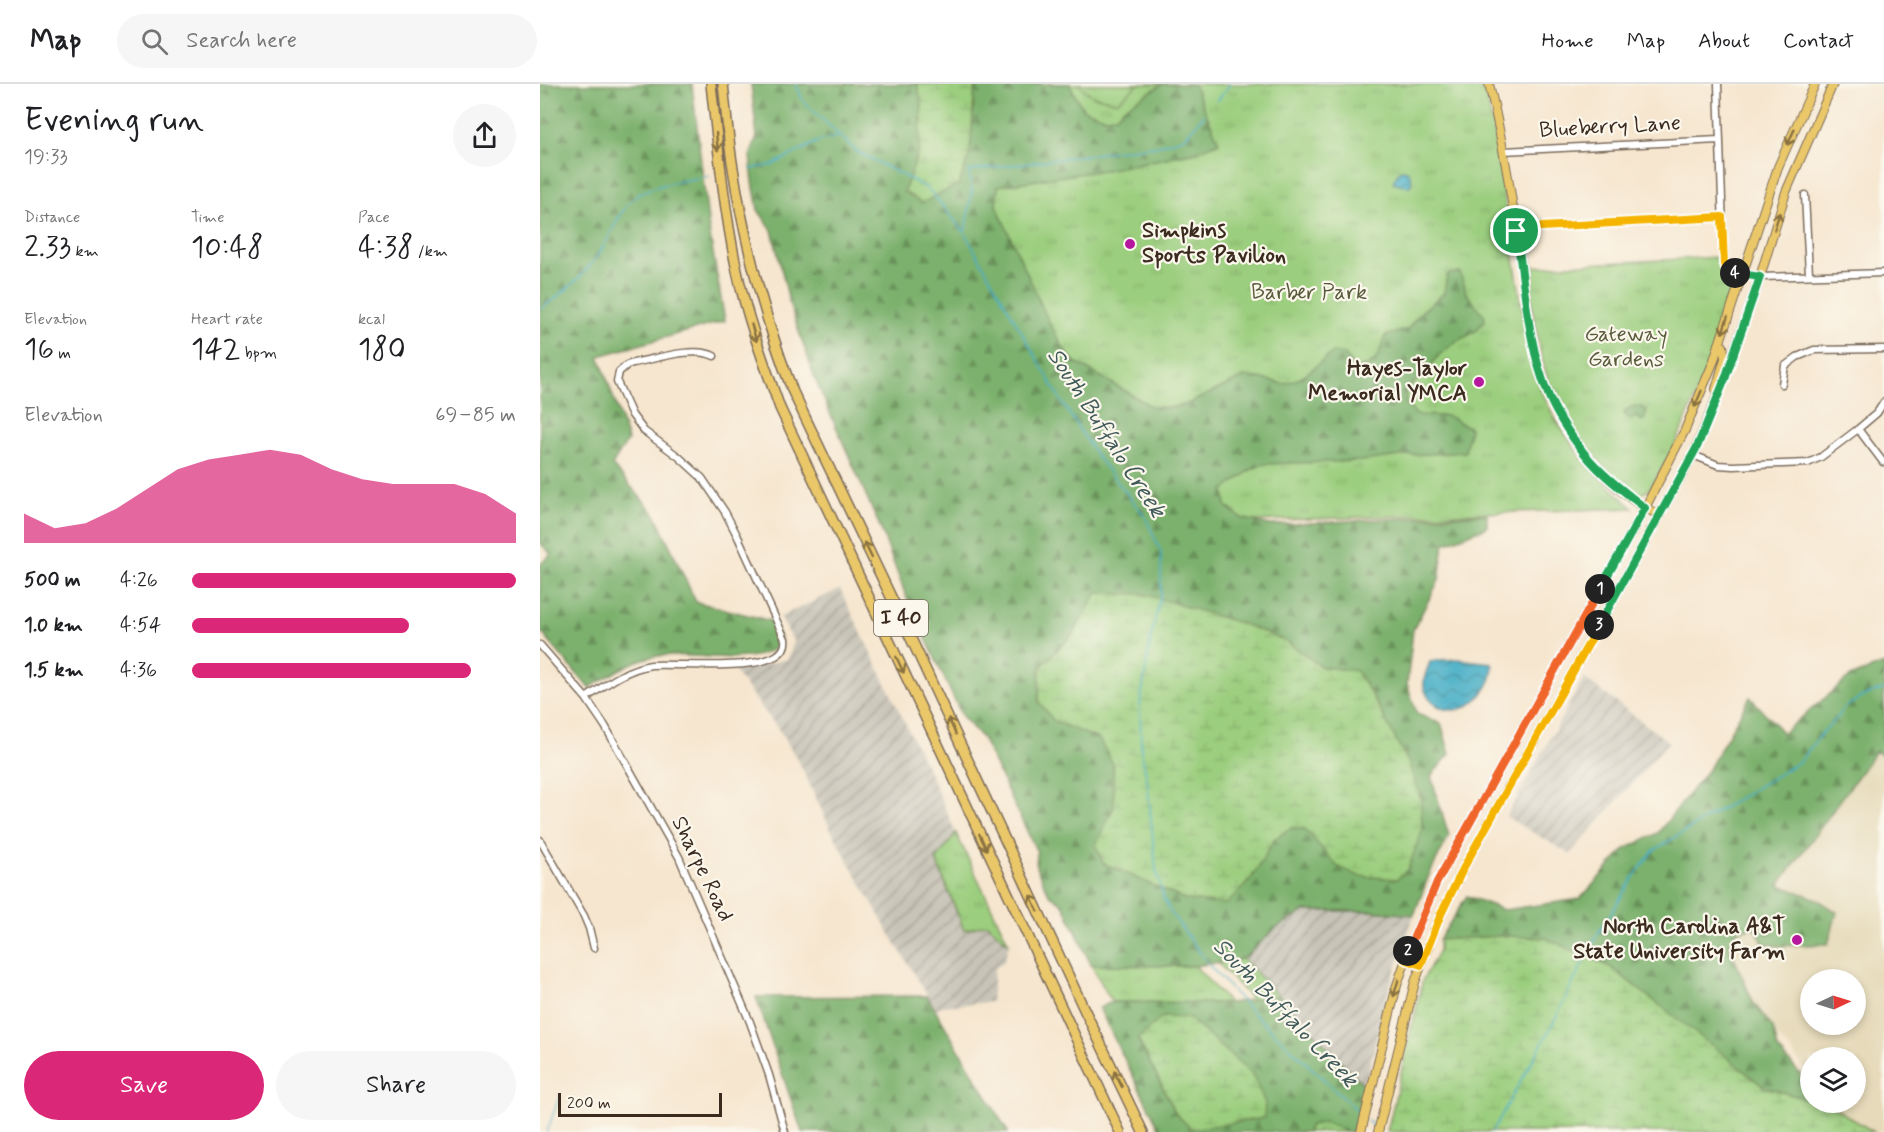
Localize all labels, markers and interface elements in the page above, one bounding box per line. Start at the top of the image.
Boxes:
search box [117,14,537,68]
text: Map [30,23,81,60]
icon: search [138,25,171,58]
text: Search here [186,27,297,55]
text: Home [1542,27,1594,55]
text: Map [1627,27,1665,55]
text: About [1698,27,1750,55]
text: Contact [1783,27,1854,55]
text: Evening run [24,99,204,143]
button: share [453,104,516,167]
street label: Blueberry Lane [1538,109,1682,145]
one-way arrow [1785,127,1796,146]
one-way arrow [712,132,723,152]
text: 19:33 [24,144,68,171]
pin [1490,205,1541,256]
text: Distance [24,207,80,228]
text: Time [191,207,225,228]
text: Pace [358,207,390,228]
one-way arrow [1772,212,1783,231]
icon: arrive [1499,214,1532,247]
place label: Simpkins Sports Pavilion [1142,217,1286,270]
text: 2.33 [24,228,71,267]
text: 10:48 [191,228,263,267]
text: 4:38 [358,228,413,267]
marker: Simpkins Sports Pavilion [1123,237,1137,251]
text: km [71,241,99,262]
text: /km [413,241,448,262]
pin: 4 [1720,258,1750,288]
text: 4 [1730,262,1740,283]
park label: Barber Park [1251,279,1367,307]
text: Elevation [24,309,87,330]
text: Heart rate [191,309,263,330]
text: kcal [358,309,385,330]
one-way arrow [1719,315,1730,334]
park label: Gateway Gardens [1584,321,1668,374]
one-way arrow [749,323,760,342]
text: 16 [24,330,54,369]
text: 142 [191,330,241,369]
text: 180 [358,330,406,369]
water label: South Buffalo Creek [1040,342,1173,525]
text: m [54,343,71,364]
text: bpm [241,343,277,364]
place label: Hayes-Taylor Memorial YMCA [1308,355,1468,408]
marker: Hayes-Taylor Memorial YMCA [1472,375,1486,389]
one-way arrow [1692,389,1703,408]
text: Elevation [24,402,103,429]
text: 69–85 m [435,402,516,429]
one-way arrow [862,542,874,560]
text: 500 m [24,567,81,594]
text: 4:26 [120,567,158,594]
pin: 1 [1585,574,1615,604]
text: 1 [1596,578,1604,599]
road number: I 40 [874,600,928,636]
pin: 3 [1584,610,1614,640]
text: 1.0 km [24,612,83,639]
text: 4:54 [120,612,161,639]
text: 3 [1595,614,1603,635]
one-way arrow [895,656,906,674]
text: 1.5 km [24,657,84,684]
text: 4:36 [120,657,157,684]
one-way arrow [946,718,957,736]
street label: Sharpe Road [665,812,739,926]
one-way arrow [978,832,990,850]
one-way arrow [1028,895,1040,913]
place label: North Carolina A&T State University Farm [1573,913,1786,966]
water label: South Buffalo Creek [1206,932,1366,1096]
marker: North Carolina A&T State University Farm [1790,933,1804,947]
pin: 2 [1393,936,1423,966]
text: 2 [1404,940,1412,961]
north arrow [1800,969,1866,1035]
map controls [1800,969,1866,1113]
one-way arrow [1390,978,1401,997]
button: layers [1800,1047,1866,1113]
button: Save [24,1051,264,1120]
button: Share [276,1051,516,1120]
one-way arrow [1111,1071,1123,1089]
scale bar [558,1090,722,1118]
text: 200 m [567,1093,611,1114]

